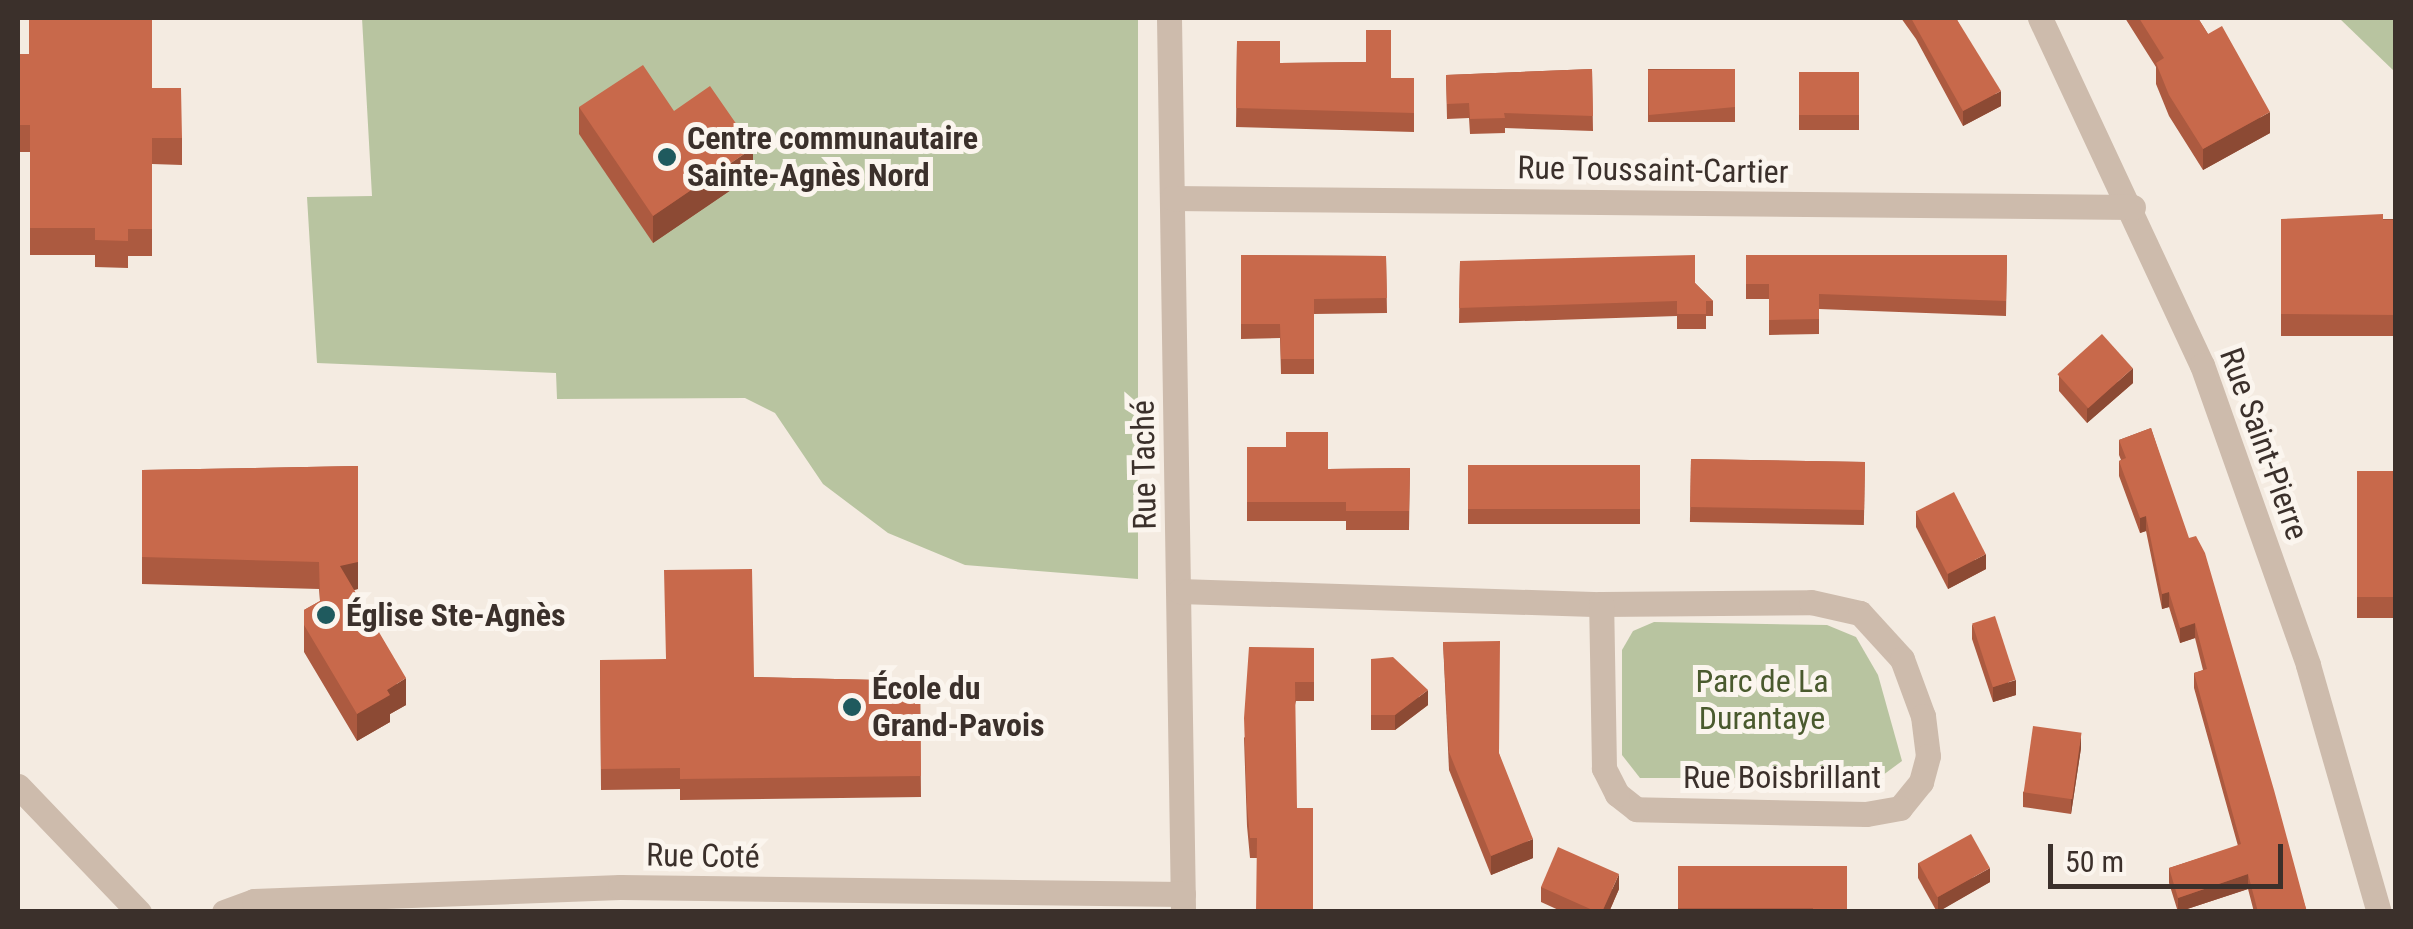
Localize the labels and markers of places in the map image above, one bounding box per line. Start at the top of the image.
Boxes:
place label: Centre communautaire Sainte-Agnès Nord [687,120,978,195]
marker: Centre communautaire Sainte-Agnès Nord [656,146,678,168]
place label: Église Ste-Agnès [346,596,566,634]
marker: Église Ste-Agnès [315,604,337,626]
place label: École du Grand-Pavois [872,670,1045,745]
marker: École du Grand-Pavois [841,696,863,718]

